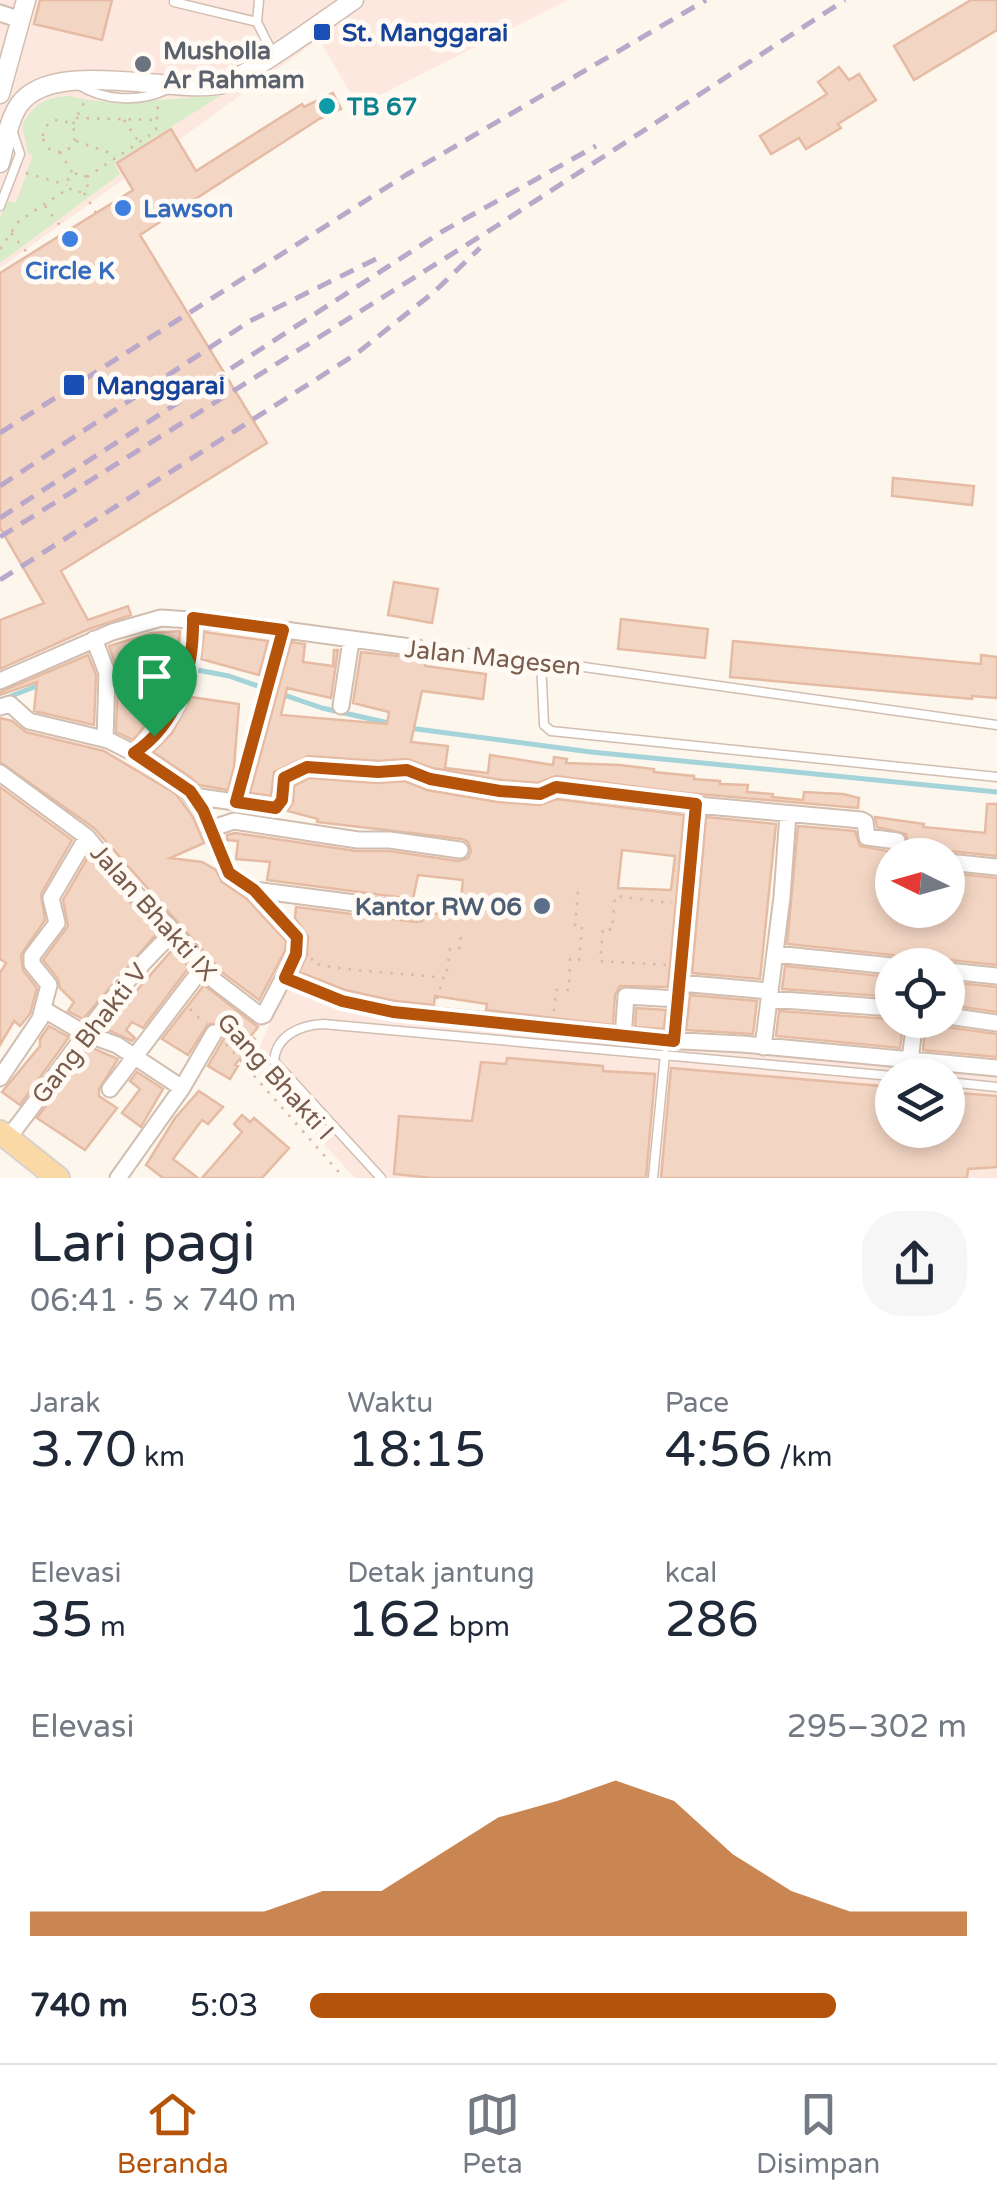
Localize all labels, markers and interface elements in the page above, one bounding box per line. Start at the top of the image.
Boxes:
place label: St. Manggarai [342,18,508,48]
marker: St. Manggarai [311,21,333,43]
place label: Musholla Ar Rahmam [163,36,305,95]
marker: Musholla Ar Rahmam [132,53,154,75]
place label: TB 67 [346,92,417,122]
marker: TB 67 [316,95,338,117]
place label: Lawson [143,194,233,224]
marker: Lawson [112,197,134,219]
marker: Circle K [59,228,81,250]
place label: Circle K [25,256,115,286]
place label: Manggarai [96,371,225,401]
marker: Manggarai [61,372,87,398]
pin [112,634,197,737]
street label: Jalan Magesen [403,634,583,682]
icon: arrive [127,649,182,704]
street label: Jalan Bhakti IX [84,838,223,987]
north arrow [875,838,965,928]
map controls [875,838,965,1148]
place label: Kantor RW 06 [355,892,522,922]
marker: Kantor RW 06 [531,895,553,917]
button: locate [875,948,965,1038]
street label: Gang Bhakti V [26,957,154,1110]
street label: Gang Bhakti I [211,1007,340,1146]
button: layers [875,1058,965,1148]
text: Lari pagi [30,1211,256,1277]
button: share [862,1211,967,1316]
text: 06:41 · 5 × 740 m [30,1282,296,1320]
text: Jarak [30,1386,101,1420]
text: Waktu [347,1386,433,1420]
text: Pace [665,1386,729,1420]
text: 3.70 [30,1420,137,1480]
text: 18:15 [347,1420,486,1480]
text: 4:56 [665,1420,772,1480]
text: km [137,1440,185,1474]
text: /km [772,1440,833,1474]
text: Elevasi [30,1556,121,1590]
text: Detak jantung [347,1556,535,1590]
text: kcal [665,1556,717,1590]
text: 35 [30,1590,93,1650]
text: 162 [347,1590,442,1650]
text: 286 [665,1590,759,1650]
text: m [93,1610,126,1644]
text: bpm [442,1610,510,1644]
text: Elevasi [30,1708,134,1746]
text: 295–302 m [787,1708,967,1746]
text: 740 m [30,1987,128,2025]
text: 5:03 [190,1987,259,2025]
tab: Beranda [117,2087,229,2181]
tab: Peta [462,2087,523,2181]
tab: Disimpan [756,2087,880,2181]

